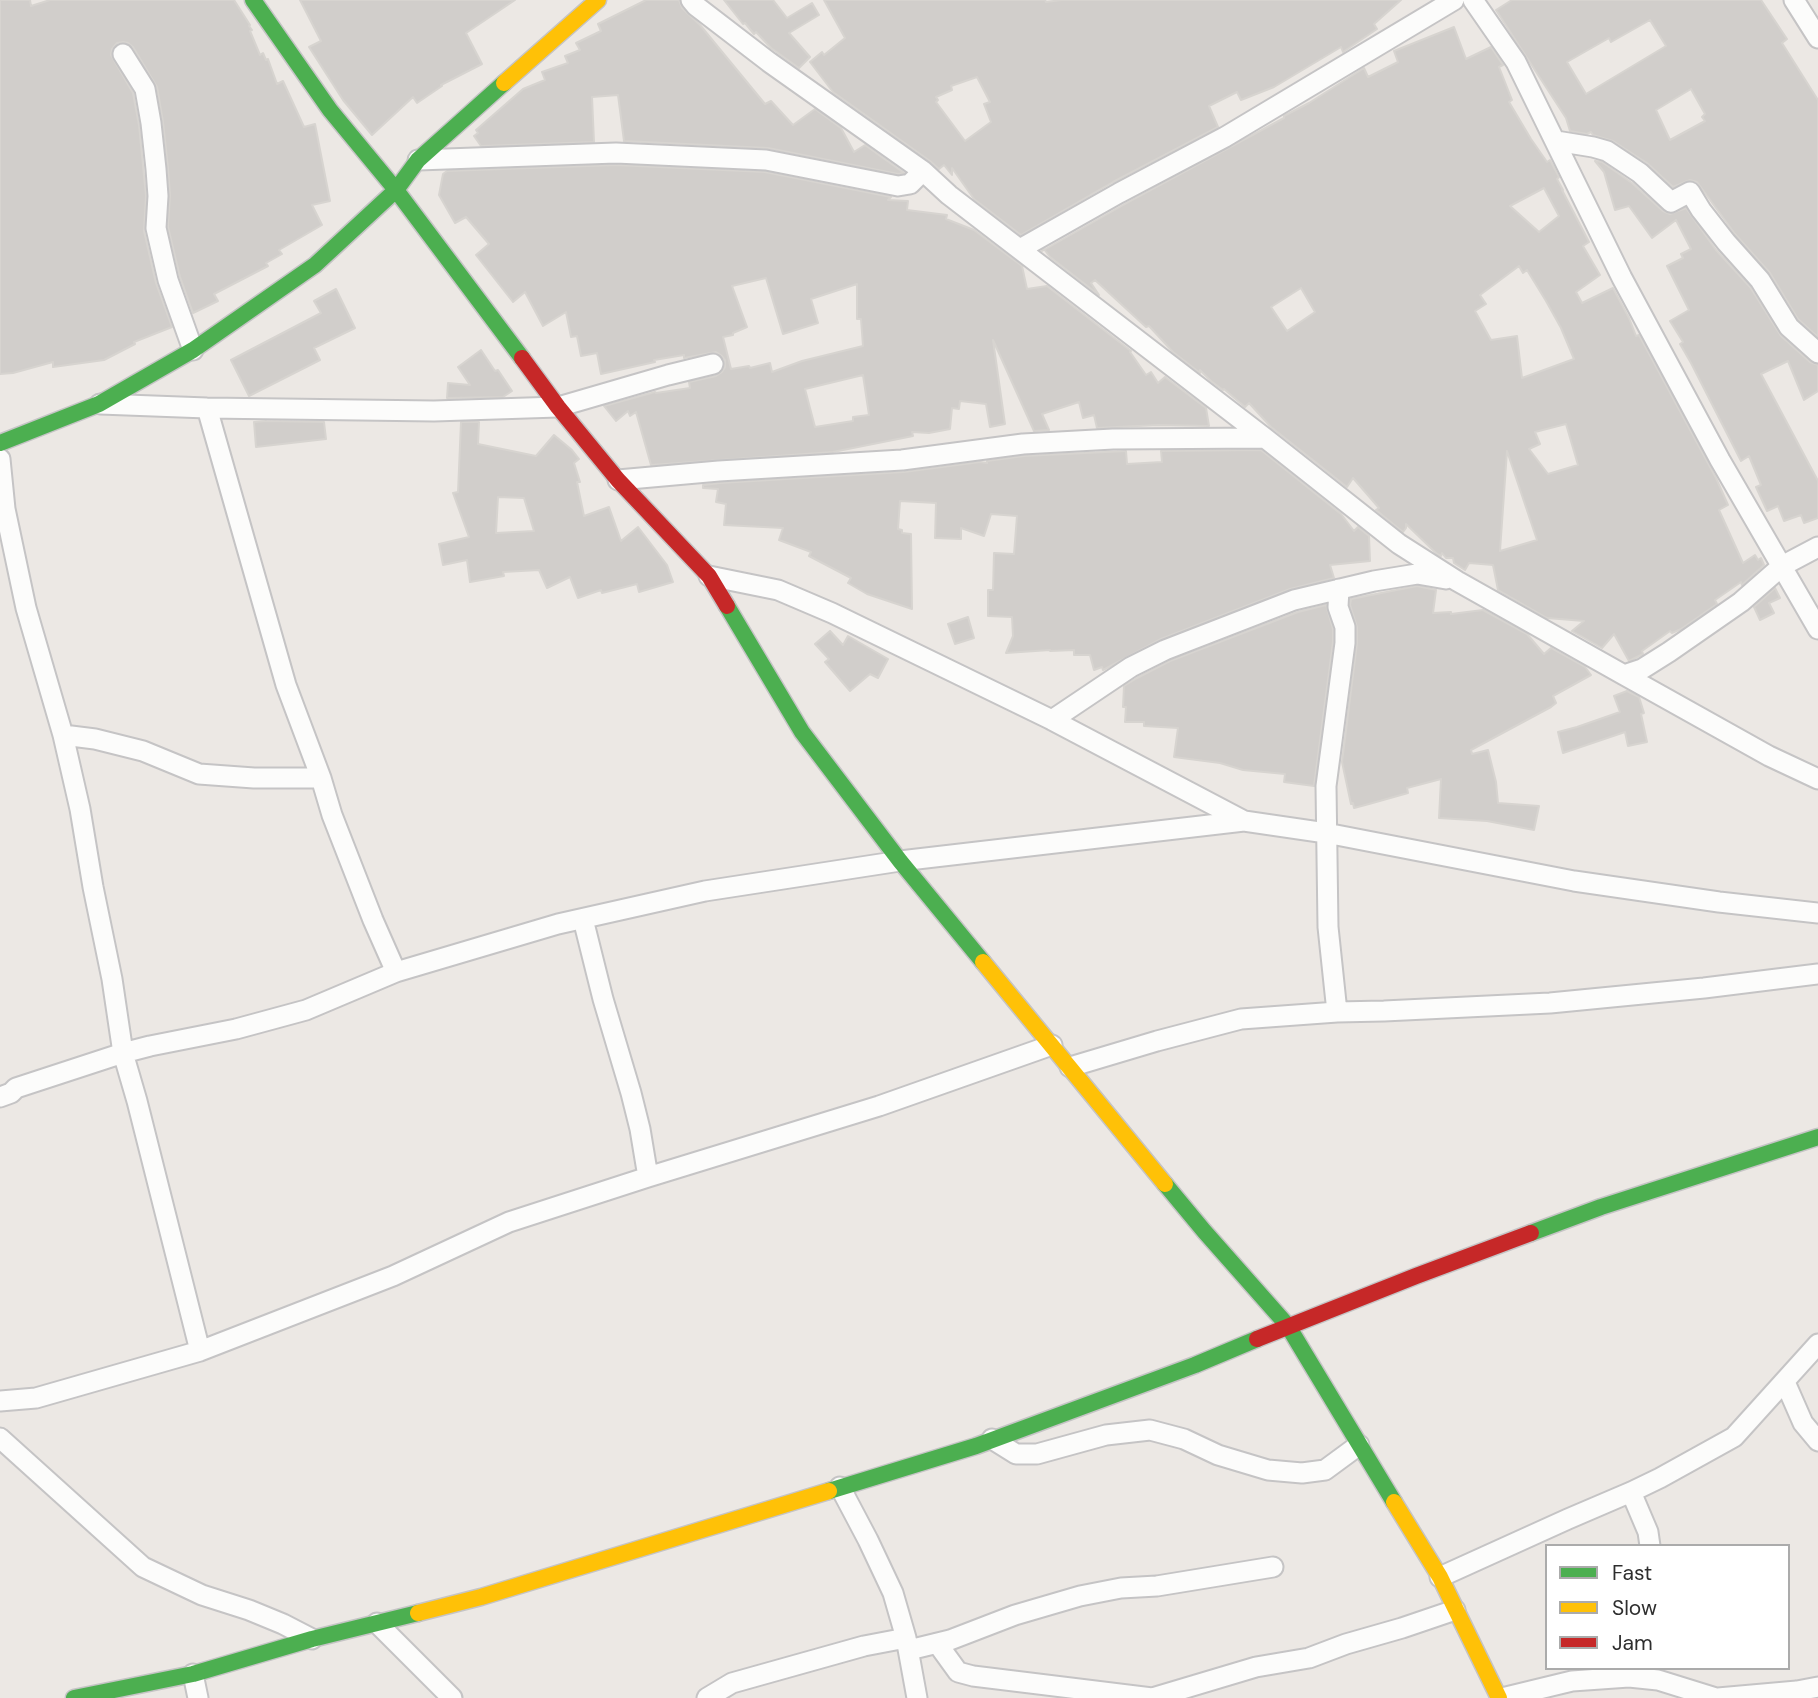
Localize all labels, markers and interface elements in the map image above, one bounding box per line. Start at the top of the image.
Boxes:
legend [1545,1544,1790,1670]
text: Fast [1612,1559,1652,1587]
text: Slow [1612,1594,1657,1622]
text: Jam [1612,1629,1653,1657]

